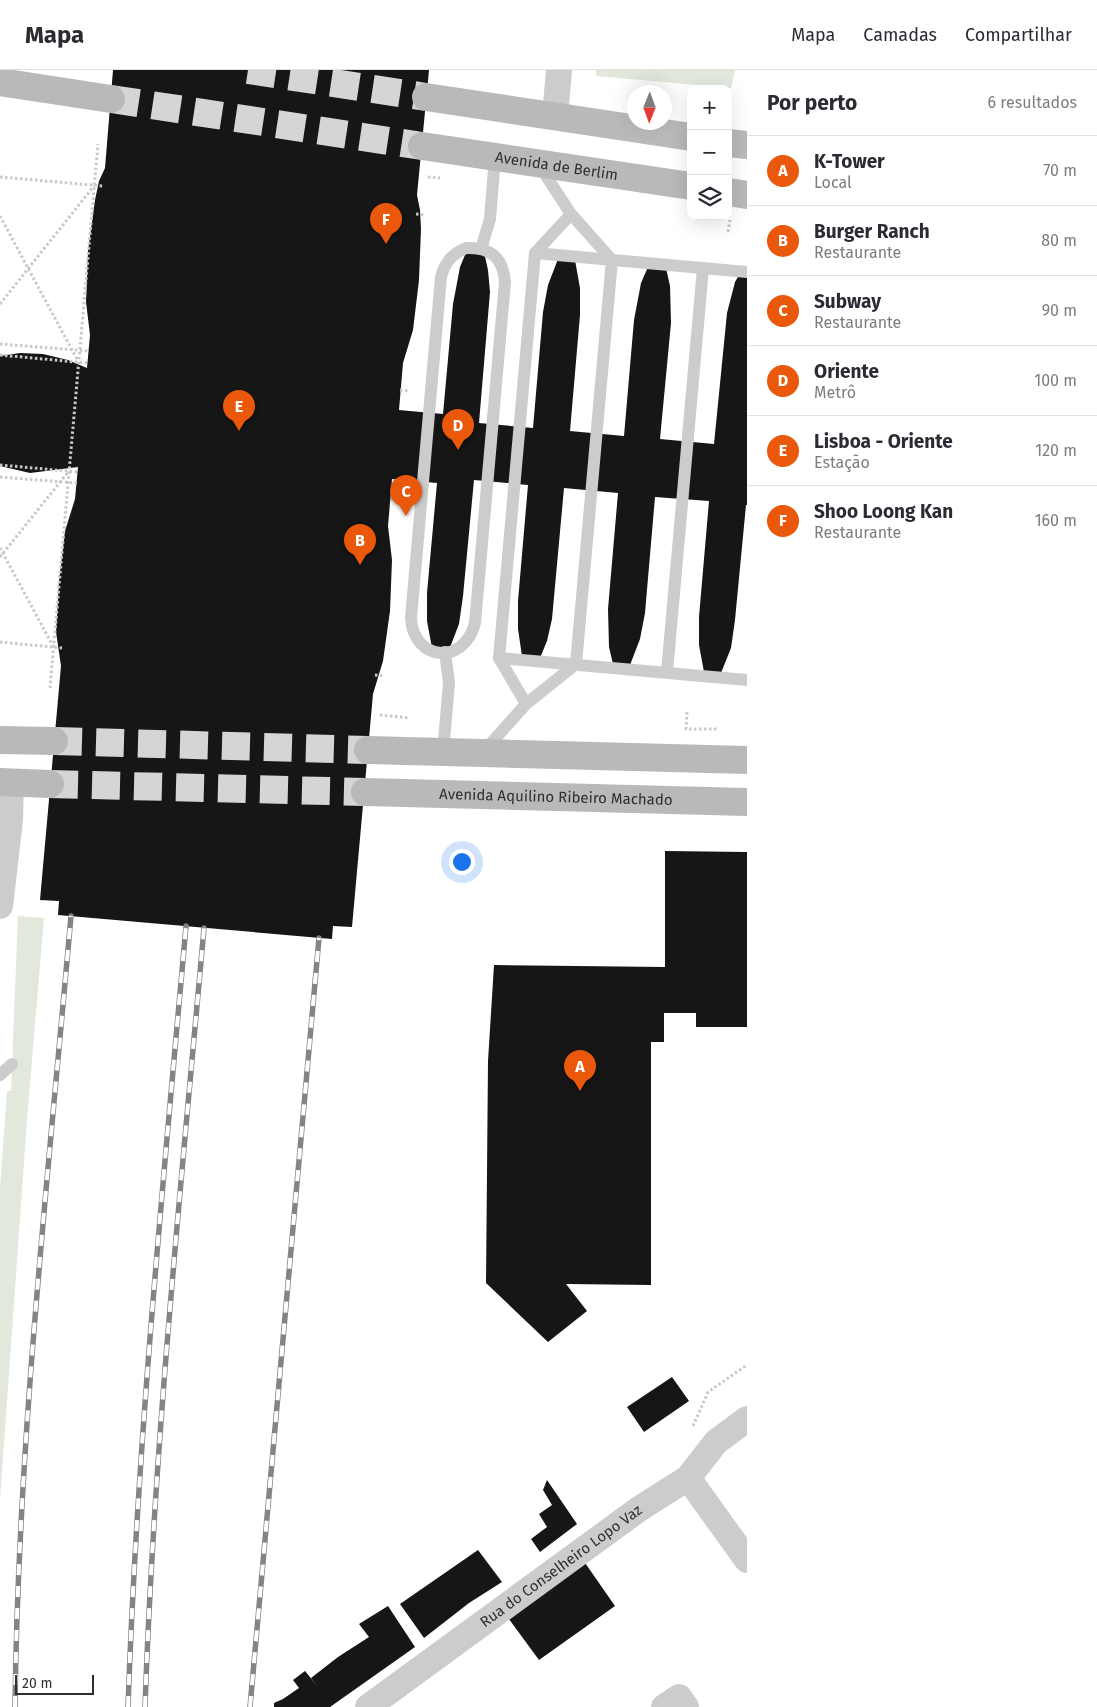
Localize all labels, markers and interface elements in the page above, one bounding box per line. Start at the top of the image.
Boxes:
text: Mapa [25,21,84,49]
text: Mapa [791,24,835,46]
text: Camadas [863,24,937,46]
text: Compartilhar [965,24,1072,46]
north arrow [627,85,672,130]
map controls [687,85,732,220]
button: + [687,85,732,130]
text: Por perto [767,90,857,116]
text: 6 resultados [988,93,1077,112]
button: − [687,130,732,175]
street label: Avenida de Berlim [494,148,619,184]
text: K-Tower [814,150,885,173]
text: A [778,161,788,180]
text: 70 m [1043,161,1077,180]
text: Local [814,173,852,192]
button: layers [687,175,732,220]
pin: F [370,203,402,244]
text: Burger Ranch [814,220,930,243]
text: B [778,231,788,250]
text: 80 m [1041,231,1077,250]
text: Restaurante [814,243,901,262]
text: Subway [814,290,881,313]
text: C [778,301,788,320]
text: 90 m [1042,301,1077,320]
text: Restaurante [814,313,901,332]
text: Oriente [814,360,879,383]
text: D [778,371,788,390]
text: 100 m [1034,371,1077,390]
text: Metrô [814,383,856,402]
pin: E [223,390,255,431]
pin: D [442,409,474,450]
text: Lisboa - Oriente [814,430,953,453]
text: E [779,441,787,460]
text: 120 m [1035,441,1077,460]
text: Estação [814,453,870,472]
pin: C [390,475,422,516]
text: Shoo Loong Kan [814,500,953,523]
text: F [779,511,787,530]
text: 160 m [1035,511,1077,530]
text: Restaurante [814,523,901,542]
pin: B [344,524,376,565]
street label: Avenida Aquilino Ribeiro Machado [439,785,673,809]
your location [449,849,475,875]
pin: A [564,1050,596,1091]
street label: Rua do Conselheiro Lopo Vaz [476,1501,646,1631]
scale bar [15,1672,94,1695]
text: 20 m [22,1675,52,1692]

